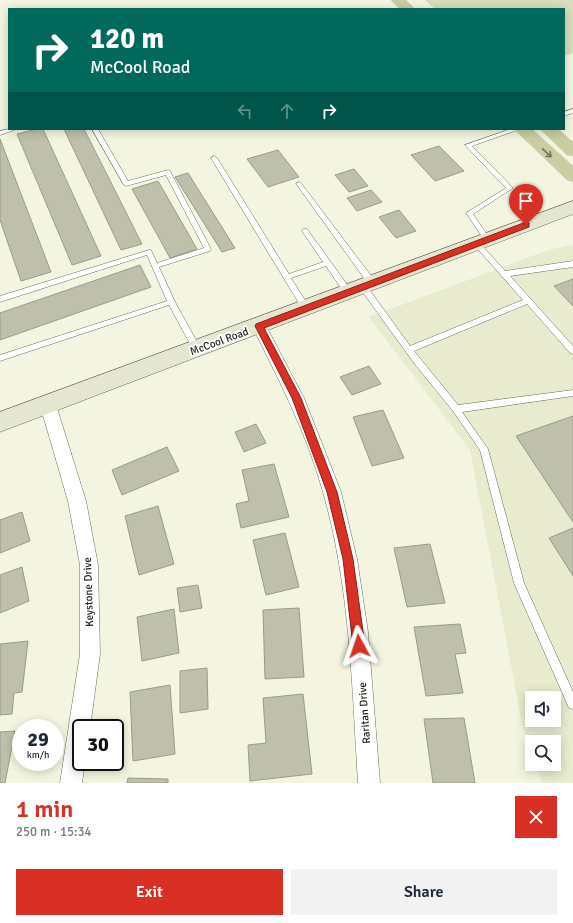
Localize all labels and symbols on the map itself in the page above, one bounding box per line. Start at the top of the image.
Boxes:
one-way arrow [542,148,552,157]
pin [509,184,543,225]
street label: McCool Road [188,325,250,358]
street label: Keystone Drive [81,557,96,627]
position arrow [338,625,380,667]
street label: Raritan Drive [356,682,373,744]
speed limit sign: 30 [72,719,124,771]

